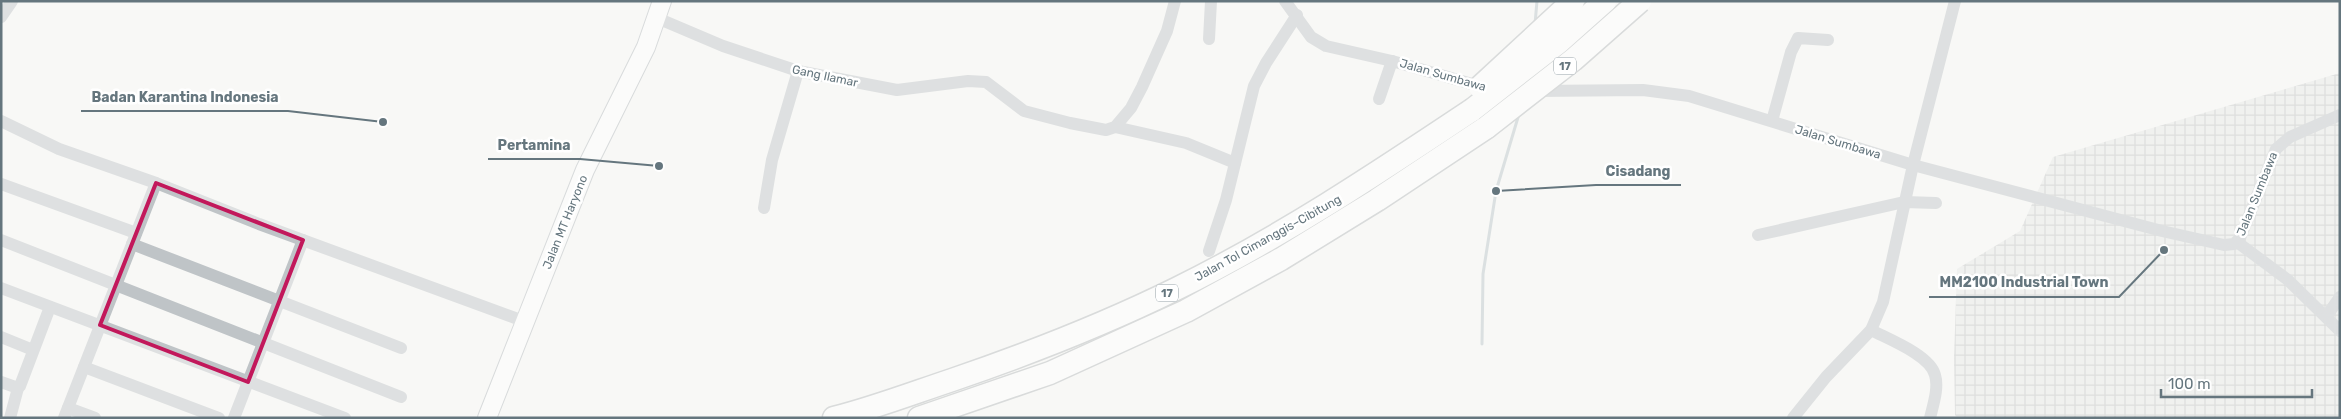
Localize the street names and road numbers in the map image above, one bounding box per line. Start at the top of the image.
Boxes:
street label: Jalan Sumbawa [1398,56,1488,94]
road number: 17 [1554,58,1576,74]
street label: Gang Ilamar [791,62,860,90]
street label: Jalan Sumbawa [1793,122,1883,162]
street label: Jalan Sumbawa [2234,150,2280,238]
street label: Jalan MT Haryono [540,173,590,271]
street label: Jalan Tol Cimanggis–Cibitung [1192,192,1344,284]
road number: 17 [1156,284,1178,302]

